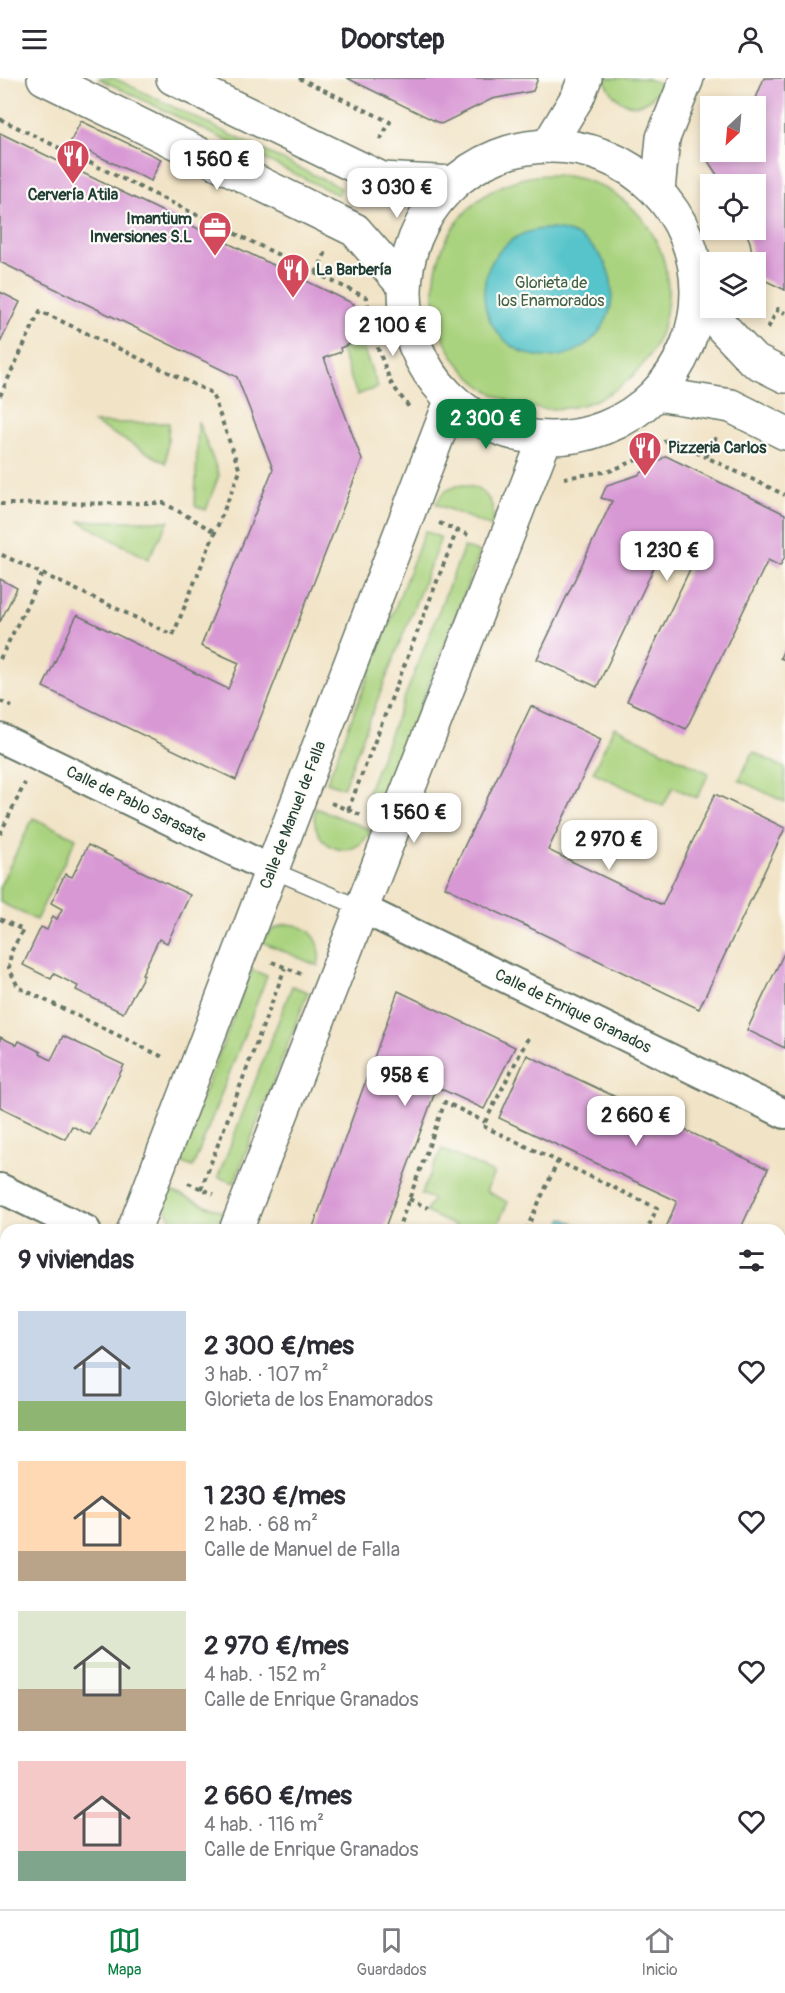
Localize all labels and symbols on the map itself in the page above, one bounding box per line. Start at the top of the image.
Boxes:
north arrow [700,96,766,162]
restaurant icon: Cervería Atila [55,138,91,185]
pin: 1 560 € [162,140,272,191]
pin: 3 030 € [342,168,452,219]
place label: Cervería Atila [28,185,119,205]
place label: Imantium Inversiones S.L [90,209,192,247]
office icon: Imantium Inversiones S.L [197,210,233,257]
restaurant icon: La Barbería [275,252,311,299]
place label: La Barbería [316,260,392,280]
park label: Glorieta de los Enamorados [497,273,605,311]
pin: 2 100 € [338,306,448,357]
pin: 2 300 € [431,399,541,450]
restaurant icon: Pizzeria Carlos [627,430,663,477]
place label: Pizzeria Carlos [668,438,767,458]
pin: 1 230 € [612,531,722,582]
street label: Calle de Manuel de Falla [256,738,330,892]
street label: Calle de Pablo Sarasate [63,761,209,847]
pin: 1 560 € [359,793,469,844]
pin: 2 970 € [554,820,664,871]
street label: Calle de Enrique Granados [492,964,654,1058]
pin: 958 € [363,1056,447,1107]
pin: 2 660 € [581,1096,691,1147]

